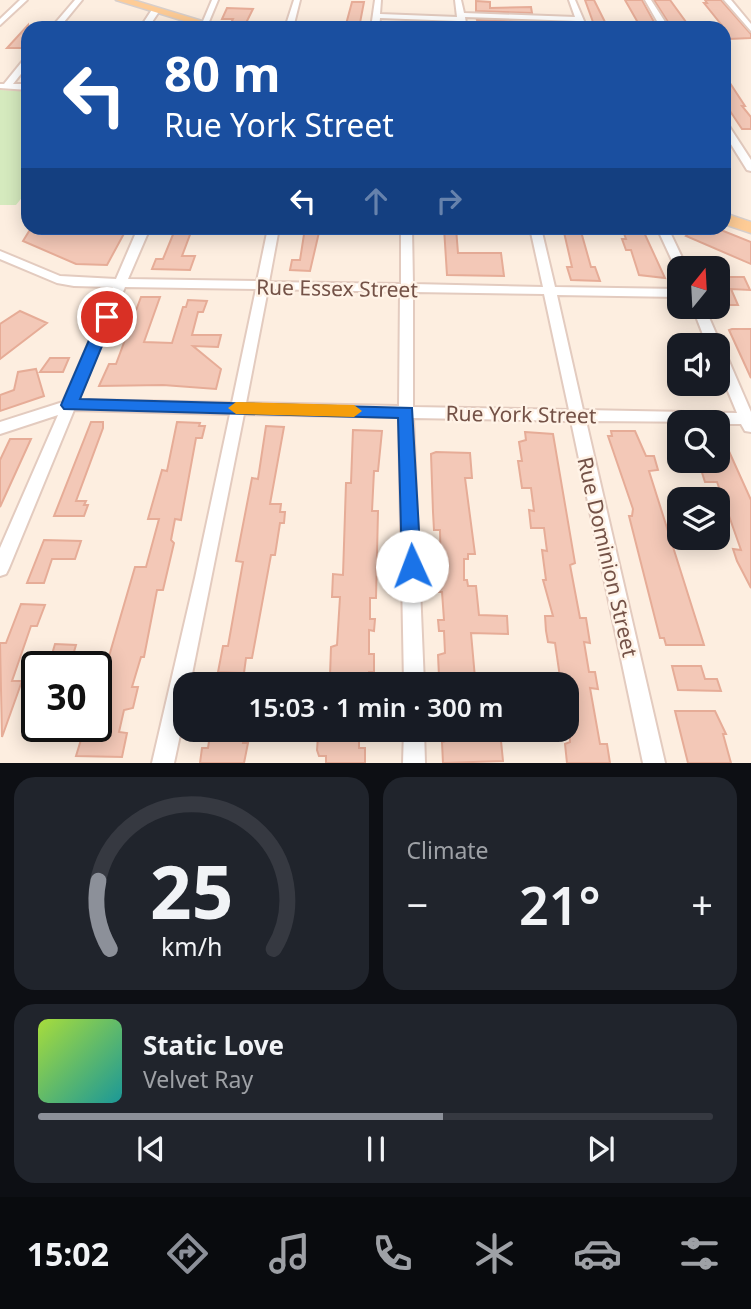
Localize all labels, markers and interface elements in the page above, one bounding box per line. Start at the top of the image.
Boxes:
text: 80 m [164,40,281,106]
icon: left [49,49,140,140]
text: Rue York Street [164,103,394,146]
icon: left [284,182,322,220]
icon: ahead [357,182,395,220]
icon: right [430,182,468,220]
north arrow [667,256,730,318]
map controls [667,256,730,550]
street label: Rue Essex Street [256,273,419,303]
pin [77,287,137,347]
icon: arrive [88,298,126,336]
button: sound [667,333,730,396]
street label: Rue York Street [445,399,597,429]
button: search [667,410,730,473]
street label: Rue Dominion Street [571,454,645,660]
button: layers [667,487,730,550]
position arrow [375,529,449,603]
speed limit sign: 30 [21,651,112,742]
text: 15:03 · 1 min · 300 m [249,689,503,725]
text: Climate [407,834,489,866]
text: 25 [150,842,233,941]
text: 21° [519,869,601,940]
text: − [407,878,428,930]
text: + [691,878,713,930]
text: km/h [160,929,222,963]
text: Static Love [143,1027,284,1063]
text: Velvet Ray [143,1063,253,1095]
icon: previous [132,1130,170,1168]
icon: pause [357,1130,395,1168]
icon: next [582,1130,620,1168]
icon: directions [163,1229,212,1278]
icon: music [265,1229,314,1278]
icon: phone [368,1229,417,1278]
icon: climate [470,1229,519,1278]
icon: car [573,1229,622,1278]
icon: filters [675,1229,724,1278]
text: 15:02 [27,1232,109,1275]

